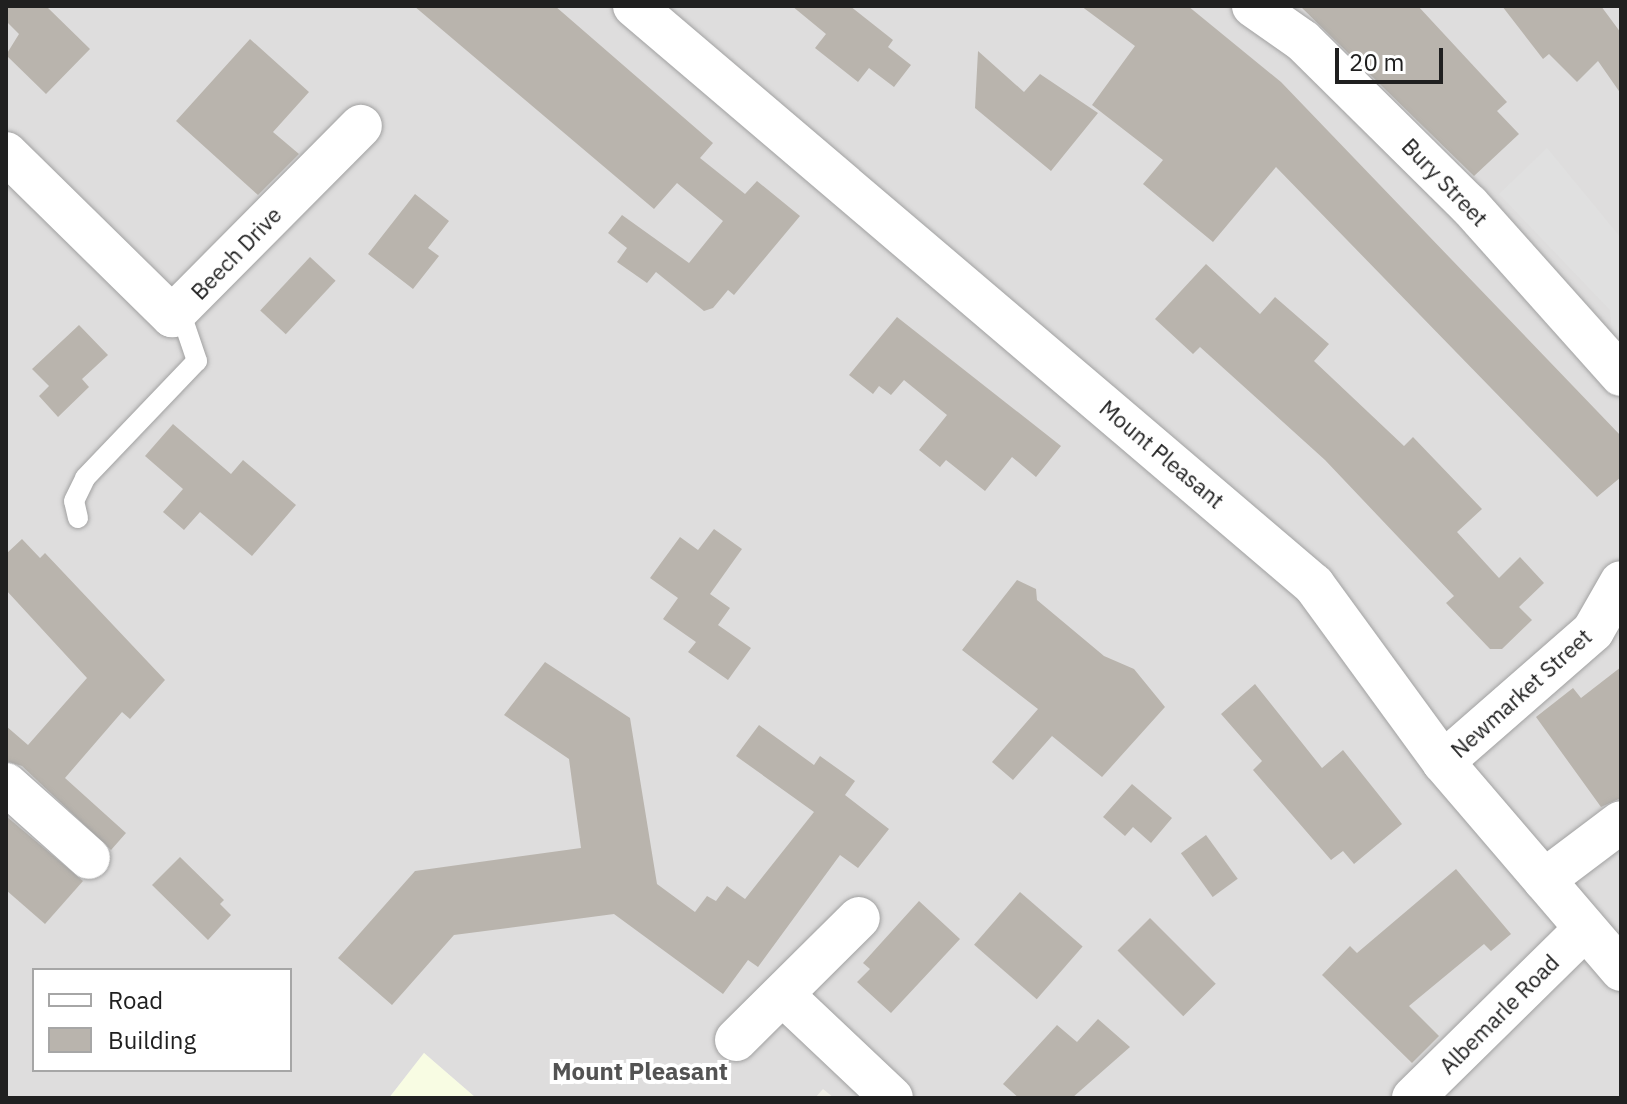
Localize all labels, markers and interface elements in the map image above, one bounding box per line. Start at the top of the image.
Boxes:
scale bar [1339,32,1447,82]
text: 20 m [1349,46,1404,78]
street label: Bury Street [1397,133,1493,231]
street label: Beech Drive [185,201,287,305]
street label: Mount Pleasant [1095,394,1229,514]
street label: Newmarket Street [1445,623,1597,763]
street label: Albemarle Road [1434,949,1564,1079]
legend [32,968,292,1072]
text: Road [108,984,163,1016]
text: Building [108,1024,196,1056]
district label: Mount Pleasant [552,1058,728,1086]

